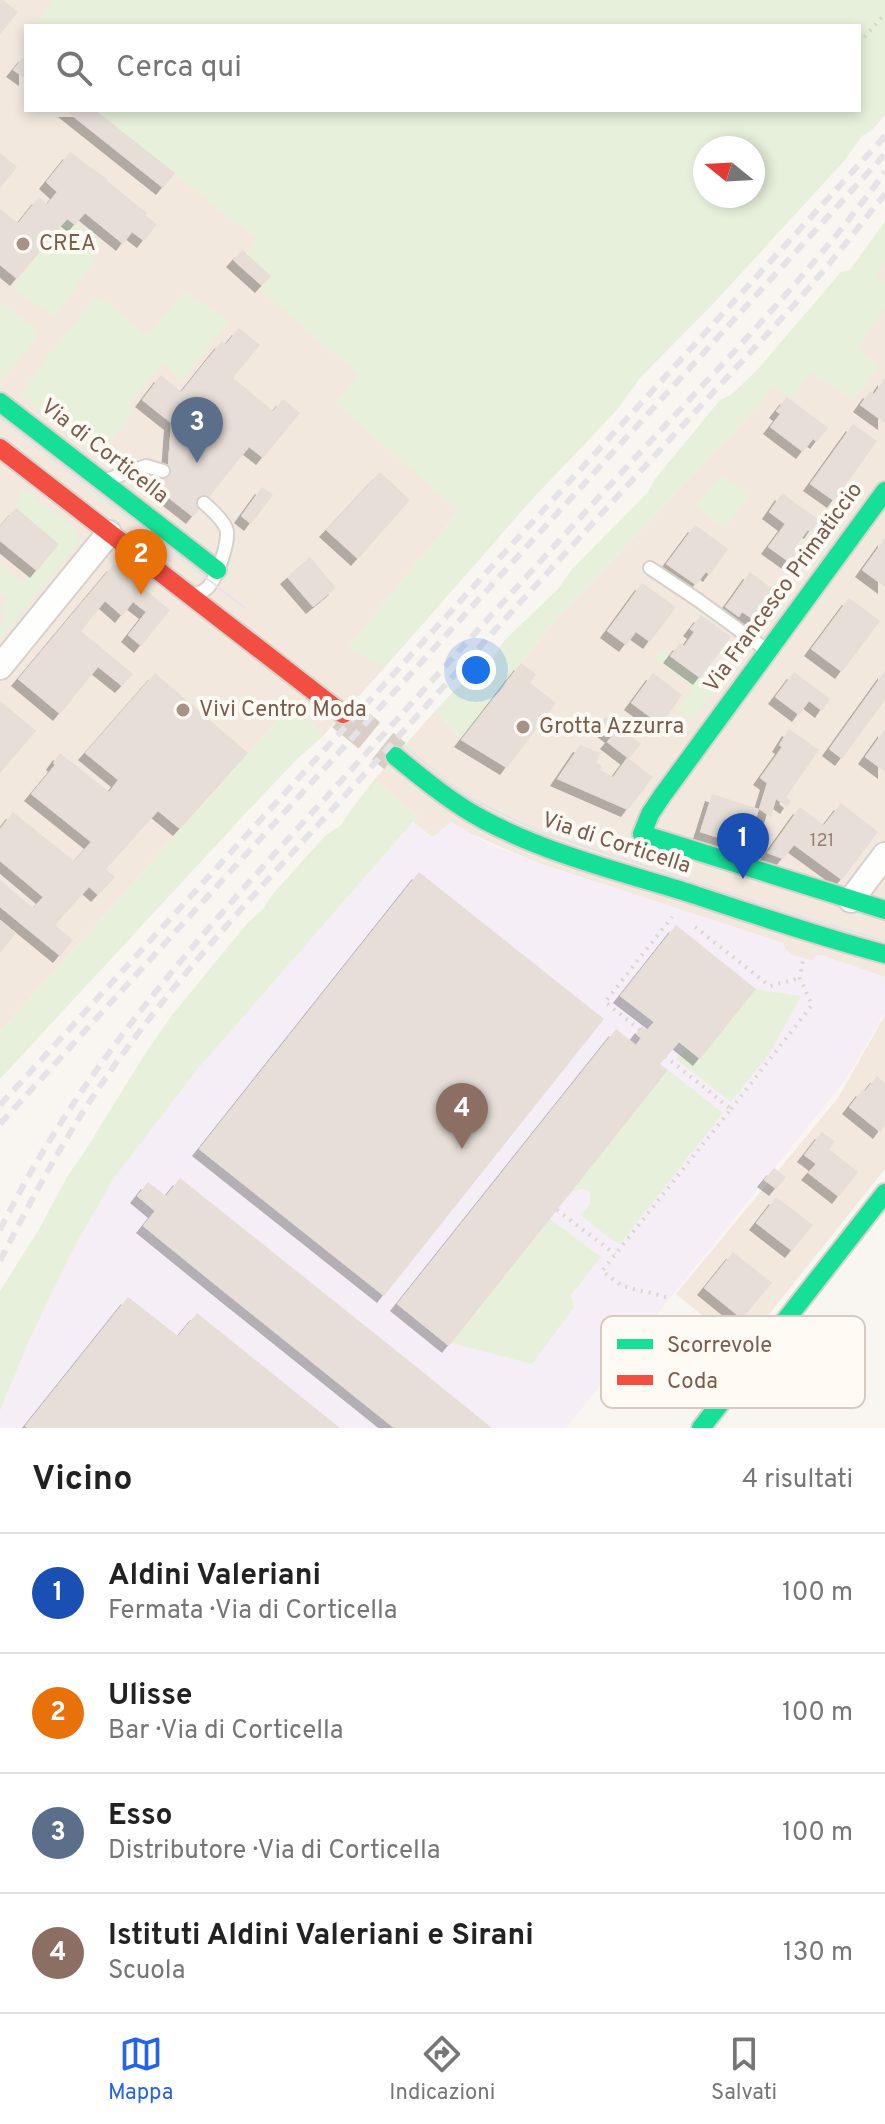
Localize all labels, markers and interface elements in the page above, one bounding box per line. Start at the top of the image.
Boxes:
search box [24,24,861,112]
icon: search [52,46,96,90]
text: Cerca qui [116,50,242,87]
north arrow [693,136,765,208]
place label: CREA [39,231,96,258]
marker: CREA [14,235,32,253]
street label: Via di Corticella [35,394,173,510]
pin: 3 [171,397,223,463]
street label: Via Francesco Primaticcio [699,478,869,698]
pin: 2 [115,529,167,595]
your location [456,650,496,690]
place label: Vivi Centro Moda [199,697,367,724]
marker: Vivi Centro Moda [174,701,192,719]
place label: Grotta Azzurra [539,714,684,741]
marker: Grotta Azzurra [514,718,532,736]
street label: Via di Corticella [538,807,694,881]
pin: 1 [717,813,769,879]
house number: 121 [810,830,834,853]
pin: 4 [436,1083,488,1149]
legend [601,1316,865,1408]
text: Scorrevole [667,1333,772,1360]
text: Coda [667,1369,718,1396]
text: Vicino [32,1459,132,1502]
text: 4 risultati [742,1464,853,1497]
text: Aldini Valeriani [108,1558,321,1595]
text: 1 [53,1577,63,1610]
text: 100 m [782,1577,853,1610]
text: Fermata · Via di Corticella [108,1595,398,1628]
text: Ulisse [108,1678,193,1715]
text: 2 [50,1697,66,1730]
text: 100 m [782,1697,853,1730]
text: Bar · Via di Corticella [108,1715,344,1748]
text: Esso [108,1798,172,1835]
text: 3 [50,1817,66,1850]
text: 100 m [782,1817,853,1850]
text: Distributore · Via di Corticella [108,1835,440,1868]
text: Istituti Aldini Valeriani e Sirani [108,1918,534,1955]
text: 4 [50,1937,66,1970]
text: 130 m [783,1937,853,1970]
text: Scuola [108,1955,185,1988]
tab: Mappa [108,2032,173,2107]
tab: Indicazioni [389,2032,495,2107]
tab: Salvati [711,2032,777,2107]

